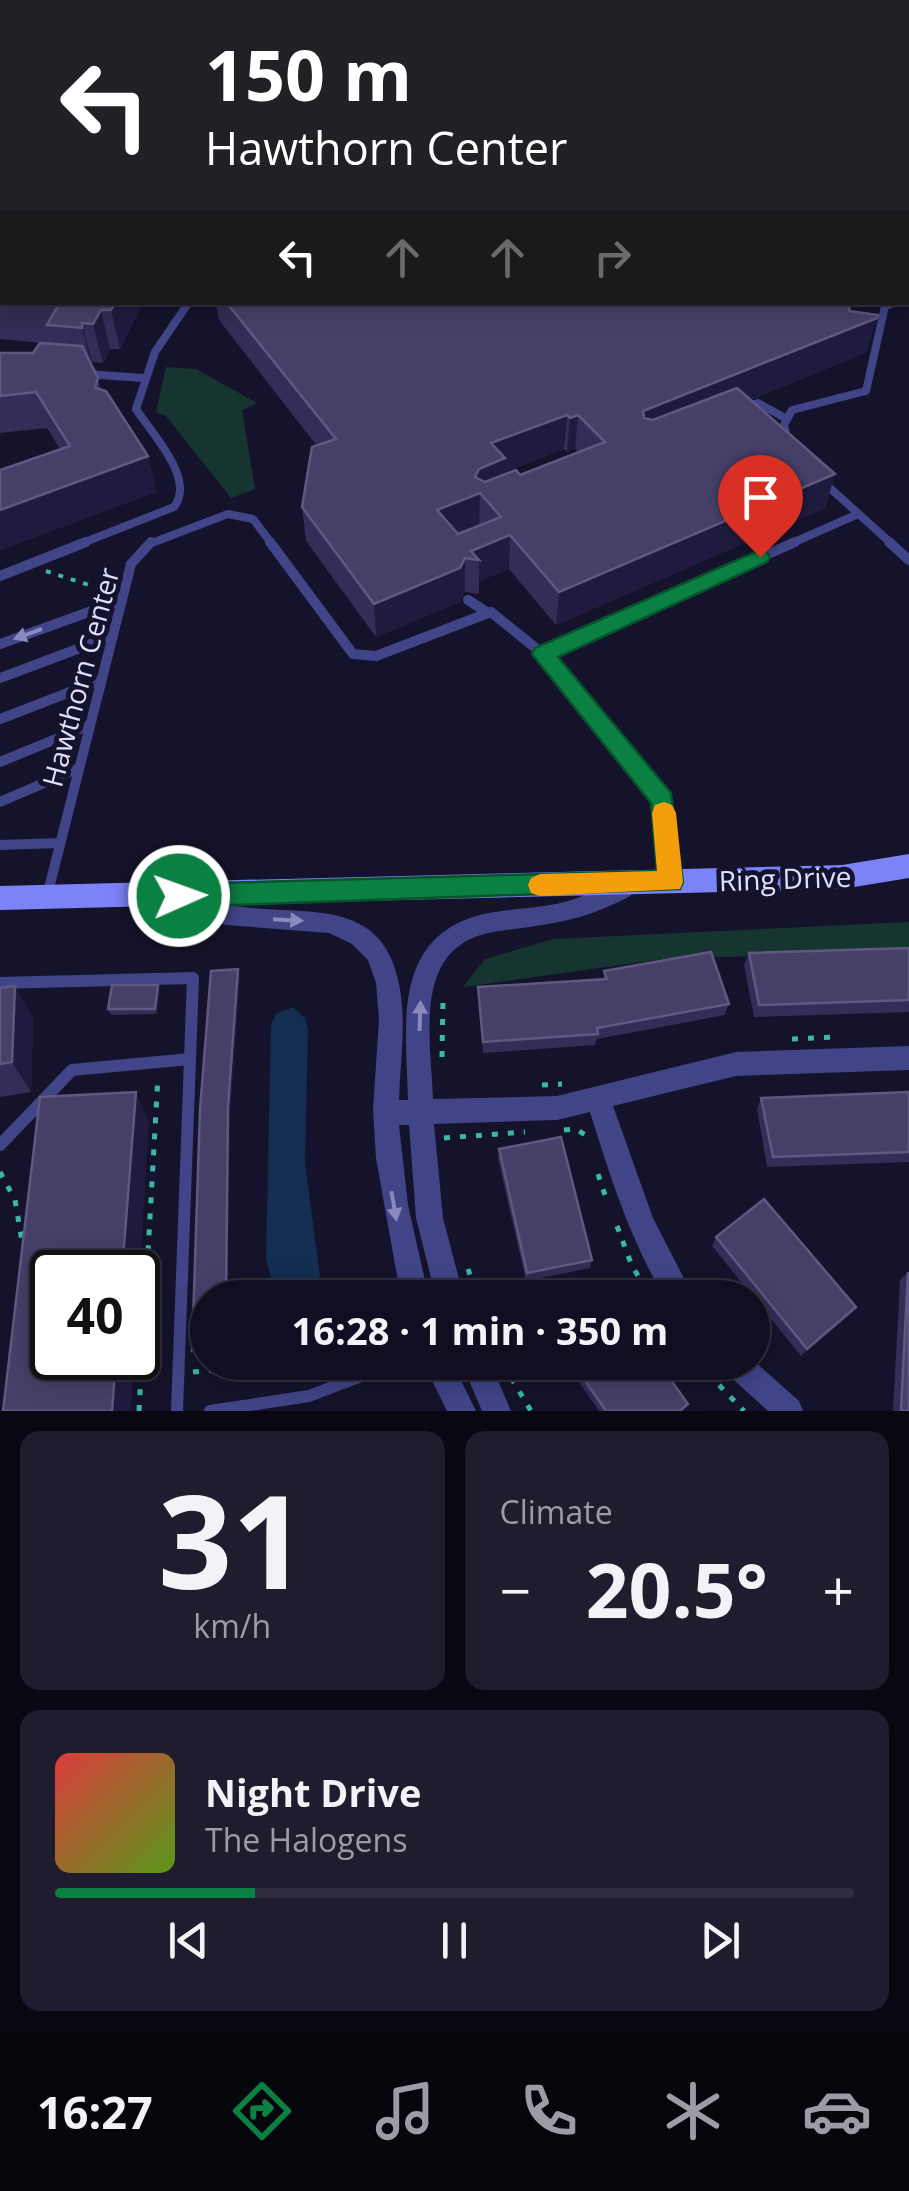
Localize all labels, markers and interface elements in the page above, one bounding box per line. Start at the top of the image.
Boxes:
text: 150 m [205,26,412,122]
icon: left [40,40,170,170]
text: Hawthorn Center [205,117,567,178]
icon: left [270,230,325,285]
icon: ahead [375,230,430,285]
icon: ahead [480,230,535,285]
icon: right [585,230,640,285]
pin [718,455,803,558]
icon: arrive [733,470,788,525]
street label: Hawthorn Center [32,563,128,791]
one-way arrow [12,627,42,642]
position arrow [127,844,231,948]
street label: Ring Drive [718,857,852,899]
one-way arrow [273,912,305,928]
one-way arrow [412,999,428,1031]
one-way arrow [387,1191,402,1222]
speed limit sign: 40 [30,1250,160,1380]
text: 16:28 · 1 min · 350 m [292,1304,668,1356]
text: 31 [158,1450,307,1627]
text: Climate [500,1490,613,1533]
text: 20.5° [586,1538,768,1640]
text: − [500,1552,531,1627]
text: + [823,1552,854,1627]
text: km/h [193,1604,271,1647]
text: Night Drive [205,1766,421,1818]
text: The Halogens [205,1818,407,1861]
icon: previous [161,1913,216,1968]
icon: pause [427,1913,482,1968]
icon: next [693,1913,748,1968]
icon: directions [227,2076,297,2146]
icon: music [370,2076,440,2146]
icon: phone [514,2076,584,2146]
icon: climate [658,2076,728,2146]
icon: car [802,2076,872,2146]
text: 16:27 [37,2081,153,2142]

